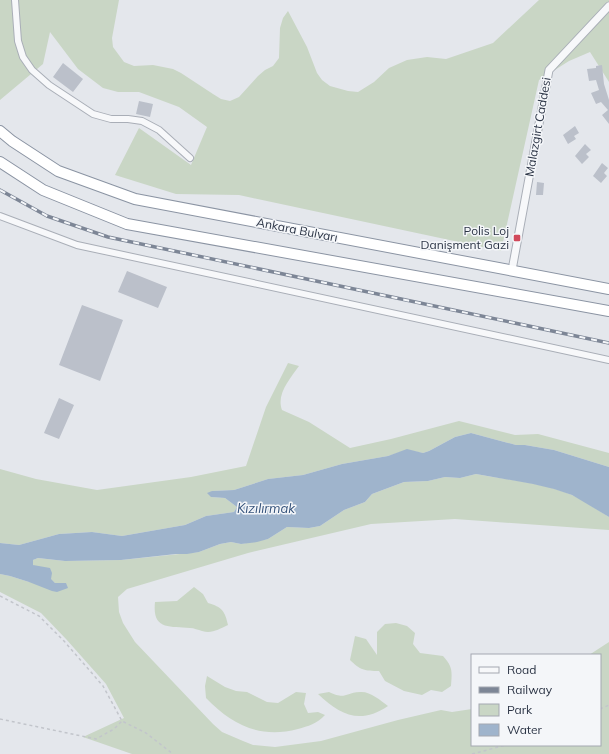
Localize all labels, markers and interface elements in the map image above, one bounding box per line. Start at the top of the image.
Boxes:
street label: Malazgirt Caddesi [521,76,554,178]
street label: Ankara Bulvarı [255,214,339,245]
place label: Polis Loj Danişment Gazi [421,223,509,252]
marker: Polis Loj Danişment Gazi [512,233,522,243]
water label: Kızılırmak [237,500,295,516]
legend [471,654,601,746]
text: Road [507,662,536,677]
text: Railway [507,682,553,697]
text: Park [507,702,533,717]
text: Water [507,722,543,737]

